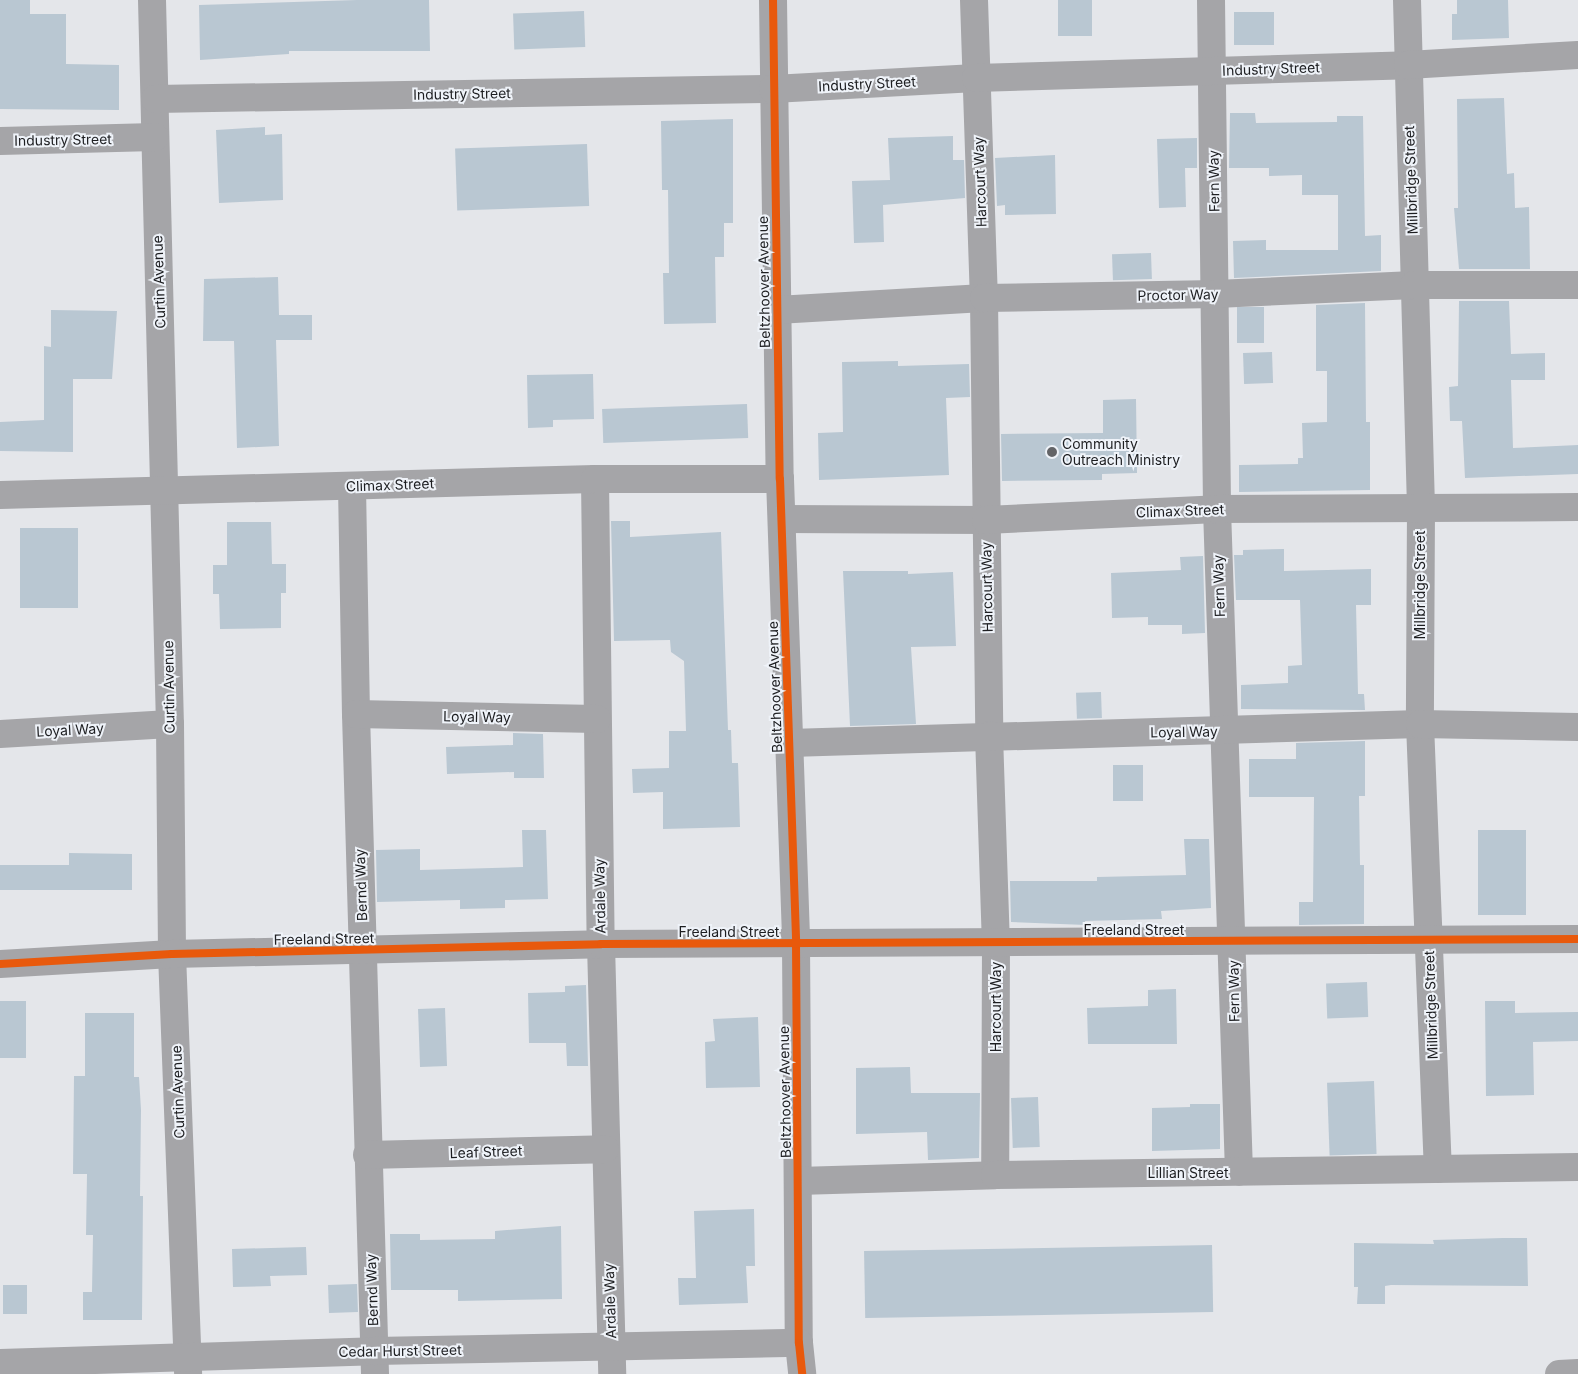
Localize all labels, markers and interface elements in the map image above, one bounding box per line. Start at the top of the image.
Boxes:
street label: Industry Street [1222,59,1320,79]
street label: Industry Street [818,73,916,95]
street label: Industry Street [413,85,511,103]
street label: Millbridge Street [1401,125,1421,235]
street label: Industry Street [14,131,112,149]
street label: Harcourt Way [970,136,990,228]
street label: Fern Way [1205,150,1223,212]
street label: Beltzhoover Avenue [754,216,774,348]
street label: Curtin Avenue [149,235,169,329]
street label: Proctor Way [1137,286,1219,304]
place label: Community Outreach Ministry [1062,436,1180,468]
marker: Community Outreach Ministry [1046,446,1058,458]
street label: Climax Street [346,475,434,495]
street label: Climax Street [1136,501,1224,521]
street label: Millbridge Street [1412,530,1428,640]
street label: Harcourt Way [978,542,996,632]
street label: Fern Way [1210,555,1228,617]
street label: Beltzhoover Avenue [764,621,786,753]
street label: Curtin Avenue [160,640,178,734]
street label: Loyal Way [443,708,511,726]
street label: Loyal Way [36,720,104,740]
street label: Loyal Way [1150,723,1218,741]
street label: Bernd Way [351,849,371,921]
street label: Ardale Way [591,858,609,934]
street label: Freeland Street [1084,922,1184,938]
street label: Freeland Street [679,924,779,940]
street label: Freeland Street [273,930,375,948]
street label: Millbridge Street [1421,950,1441,1060]
street label: Fern Way [1225,960,1243,1022]
street label: Harcourt Way [988,962,1004,1052]
street label: Beltzhoover Avenue [775,1026,795,1158]
street label: Curtin Avenue [168,1045,188,1139]
street label: Leaf Street [449,1142,523,1162]
street label: Lillian Street [1147,1165,1229,1181]
street label: Bernd Way [362,1254,382,1326]
street label: Ardale Way [600,1263,620,1339]
street label: Cedar Hurst Street [338,1342,462,1360]

